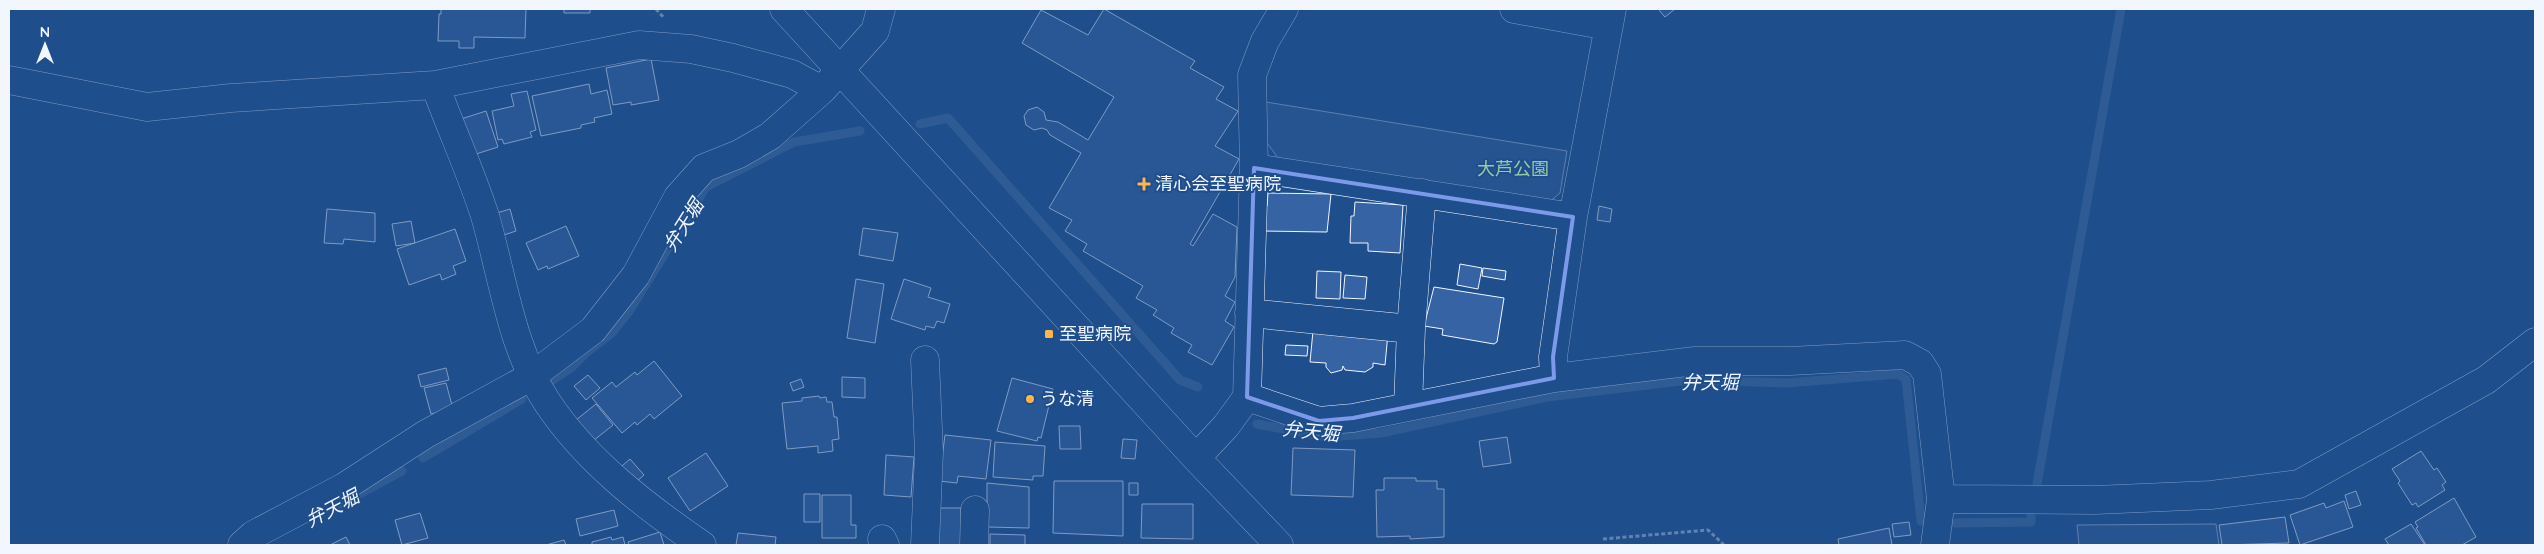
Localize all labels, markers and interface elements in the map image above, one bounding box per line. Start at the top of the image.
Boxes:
north arrow [20,20,70,70]
text: N [40,23,50,41]
park label: 大芦公園 [1477,157,1549,180]
place label: 清心会至聖病院 [1155,172,1281,195]
marker: 清心会至聖病院 [1137,177,1151,191]
water label: 弁天堀 [658,192,710,256]
place label: 至聖病院 [1059,322,1131,345]
marker: 至聖病院 [1043,328,1055,340]
water label: 弁天堀 [1681,370,1741,394]
place label: うな清 [1040,387,1094,410]
marker: うな清 [1024,393,1036,405]
water label: 弁天堀 [1281,416,1344,446]
water label: 弁天堀 [301,483,365,532]

